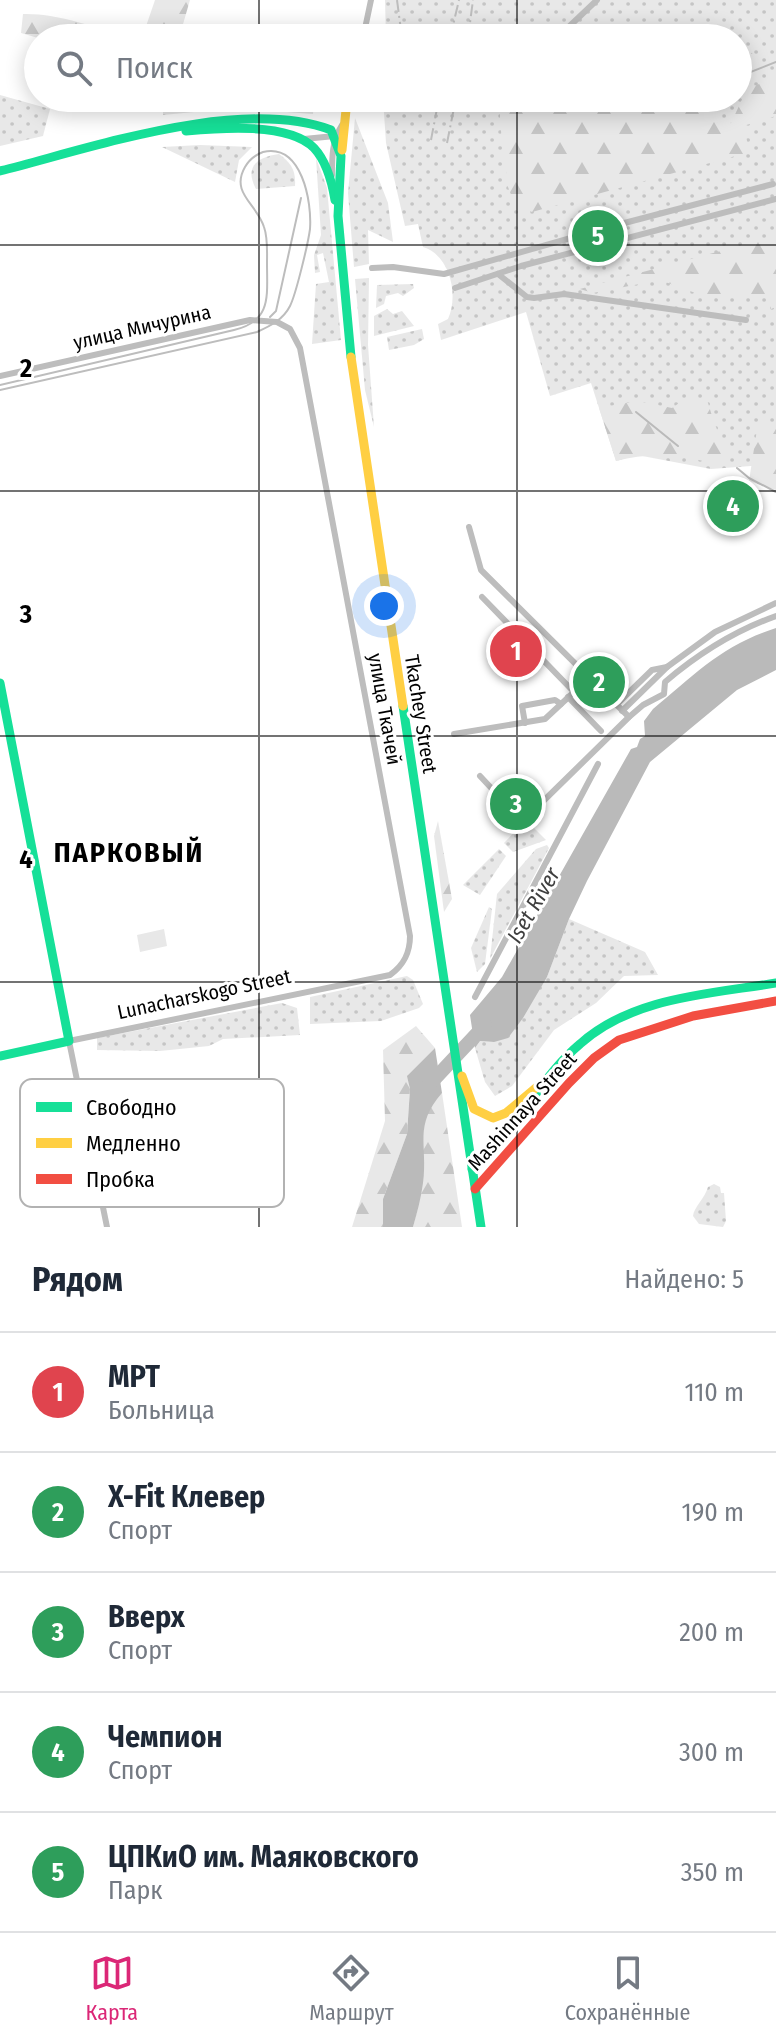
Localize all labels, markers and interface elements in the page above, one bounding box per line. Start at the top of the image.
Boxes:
search box [24,24,752,112]
icon: search [52,46,96,90]
text: Поиск [116,50,193,86]
pin: 5 [572,206,624,266]
street label: улица Мичурина [71,300,213,354]
text: 2 [19,353,32,384]
pin: 4 [707,476,759,536]
your location [364,586,404,626]
text: 3 [19,599,32,630]
pin: 1 [490,621,542,681]
street label: улица Ткачей [363,651,407,767]
pin: 2 [573,652,625,712]
street label: Tkachey Street [400,653,442,775]
pin: 3 [490,774,542,834]
district label: ПАРКОВЫЙ [54,836,204,869]
text: 4 [19,844,33,875]
water label: Iset River [501,861,567,948]
street label: Lunacharskogo Street [115,964,293,1024]
street label: Mashinnaya Street [463,1047,582,1175]
legend [20,1079,284,1207]
text: Свободно [86,1094,177,1121]
text: Медленно [86,1130,181,1157]
text: Пробка [86,1166,155,1193]
text: Рядом [32,1259,123,1300]
text: Найдено: 5 [625,1264,744,1295]
text: МРТ [108,1359,160,1395]
text: 1 [53,1377,64,1408]
text: 110 m [684,1377,744,1408]
text: Больница [108,1395,215,1426]
text: X-Fit Клевер [108,1479,265,1515]
text: 2 [52,1497,64,1528]
text: 190 m [682,1497,744,1528]
text: Спорт [108,1515,172,1546]
text: Вверх [108,1599,185,1635]
text: 3 [52,1617,64,1648]
text: 200 m [679,1617,744,1648]
text: Спорт [108,1635,172,1666]
text: Чемпион [108,1719,222,1755]
text: 4 [51,1737,65,1768]
text: 300 m [679,1737,744,1768]
text: Спорт [108,1755,172,1786]
text: ЦПКиО им. Маяковского [108,1839,419,1875]
text: 5 [52,1857,64,1888]
text: 350 m [681,1857,744,1888]
text: Парк [108,1875,162,1906]
tab: Карта [86,1951,138,2026]
tab: Маршрут [309,1951,394,2026]
tab: Сохранённые [565,1951,690,2026]

